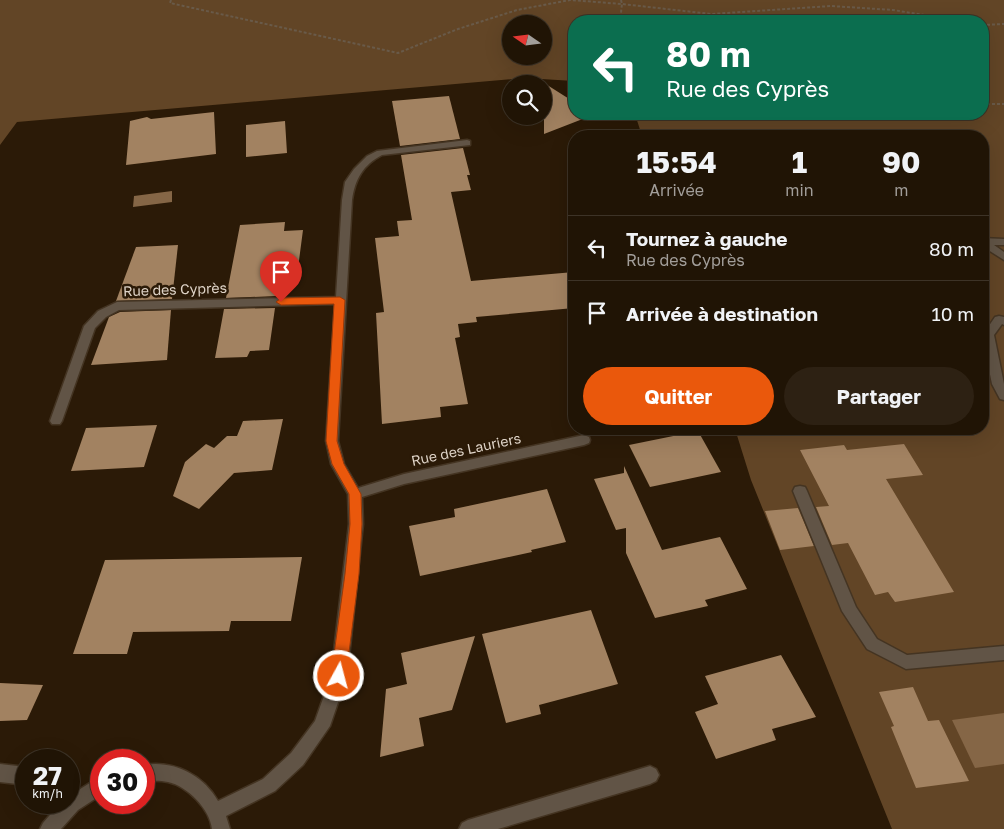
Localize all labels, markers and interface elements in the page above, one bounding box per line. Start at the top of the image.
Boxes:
north arrow [502,15,552,65]
map controls [502,15,552,125]
text: 80 m [666,33,751,75]
icon: left [583,35,648,100]
button: search [502,75,552,125]
text: Rue des Cyprès [666,75,829,102]
text: 15:54 [636,144,717,180]
text: 1 [792,144,807,180]
text: 90 [882,144,921,180]
text: Arrivée [649,180,704,200]
text: min [785,180,814,200]
text: m [894,180,908,200]
text: Tournez à gauche [626,227,787,250]
icon: left [583,234,611,262]
text: 80 m [929,237,974,260]
text: Rue des Cyprès [626,250,745,270]
pin [260,251,302,302]
icon: arrive [267,258,295,286]
street label: Rue des Cyprès [123,279,227,299]
icon: arrive [583,299,611,327]
text: Arrivée à destination [626,302,818,325]
text: 10 m [931,302,974,325]
button: Quitter [583,367,774,425]
button: Partager [784,367,974,425]
street label: Rue des Lauriers [410,429,522,469]
position arrow [312,649,364,701]
speed limit sign: 30 [90,749,155,814]
text: 27 [33,760,62,791]
text: km/h [32,786,63,801]

